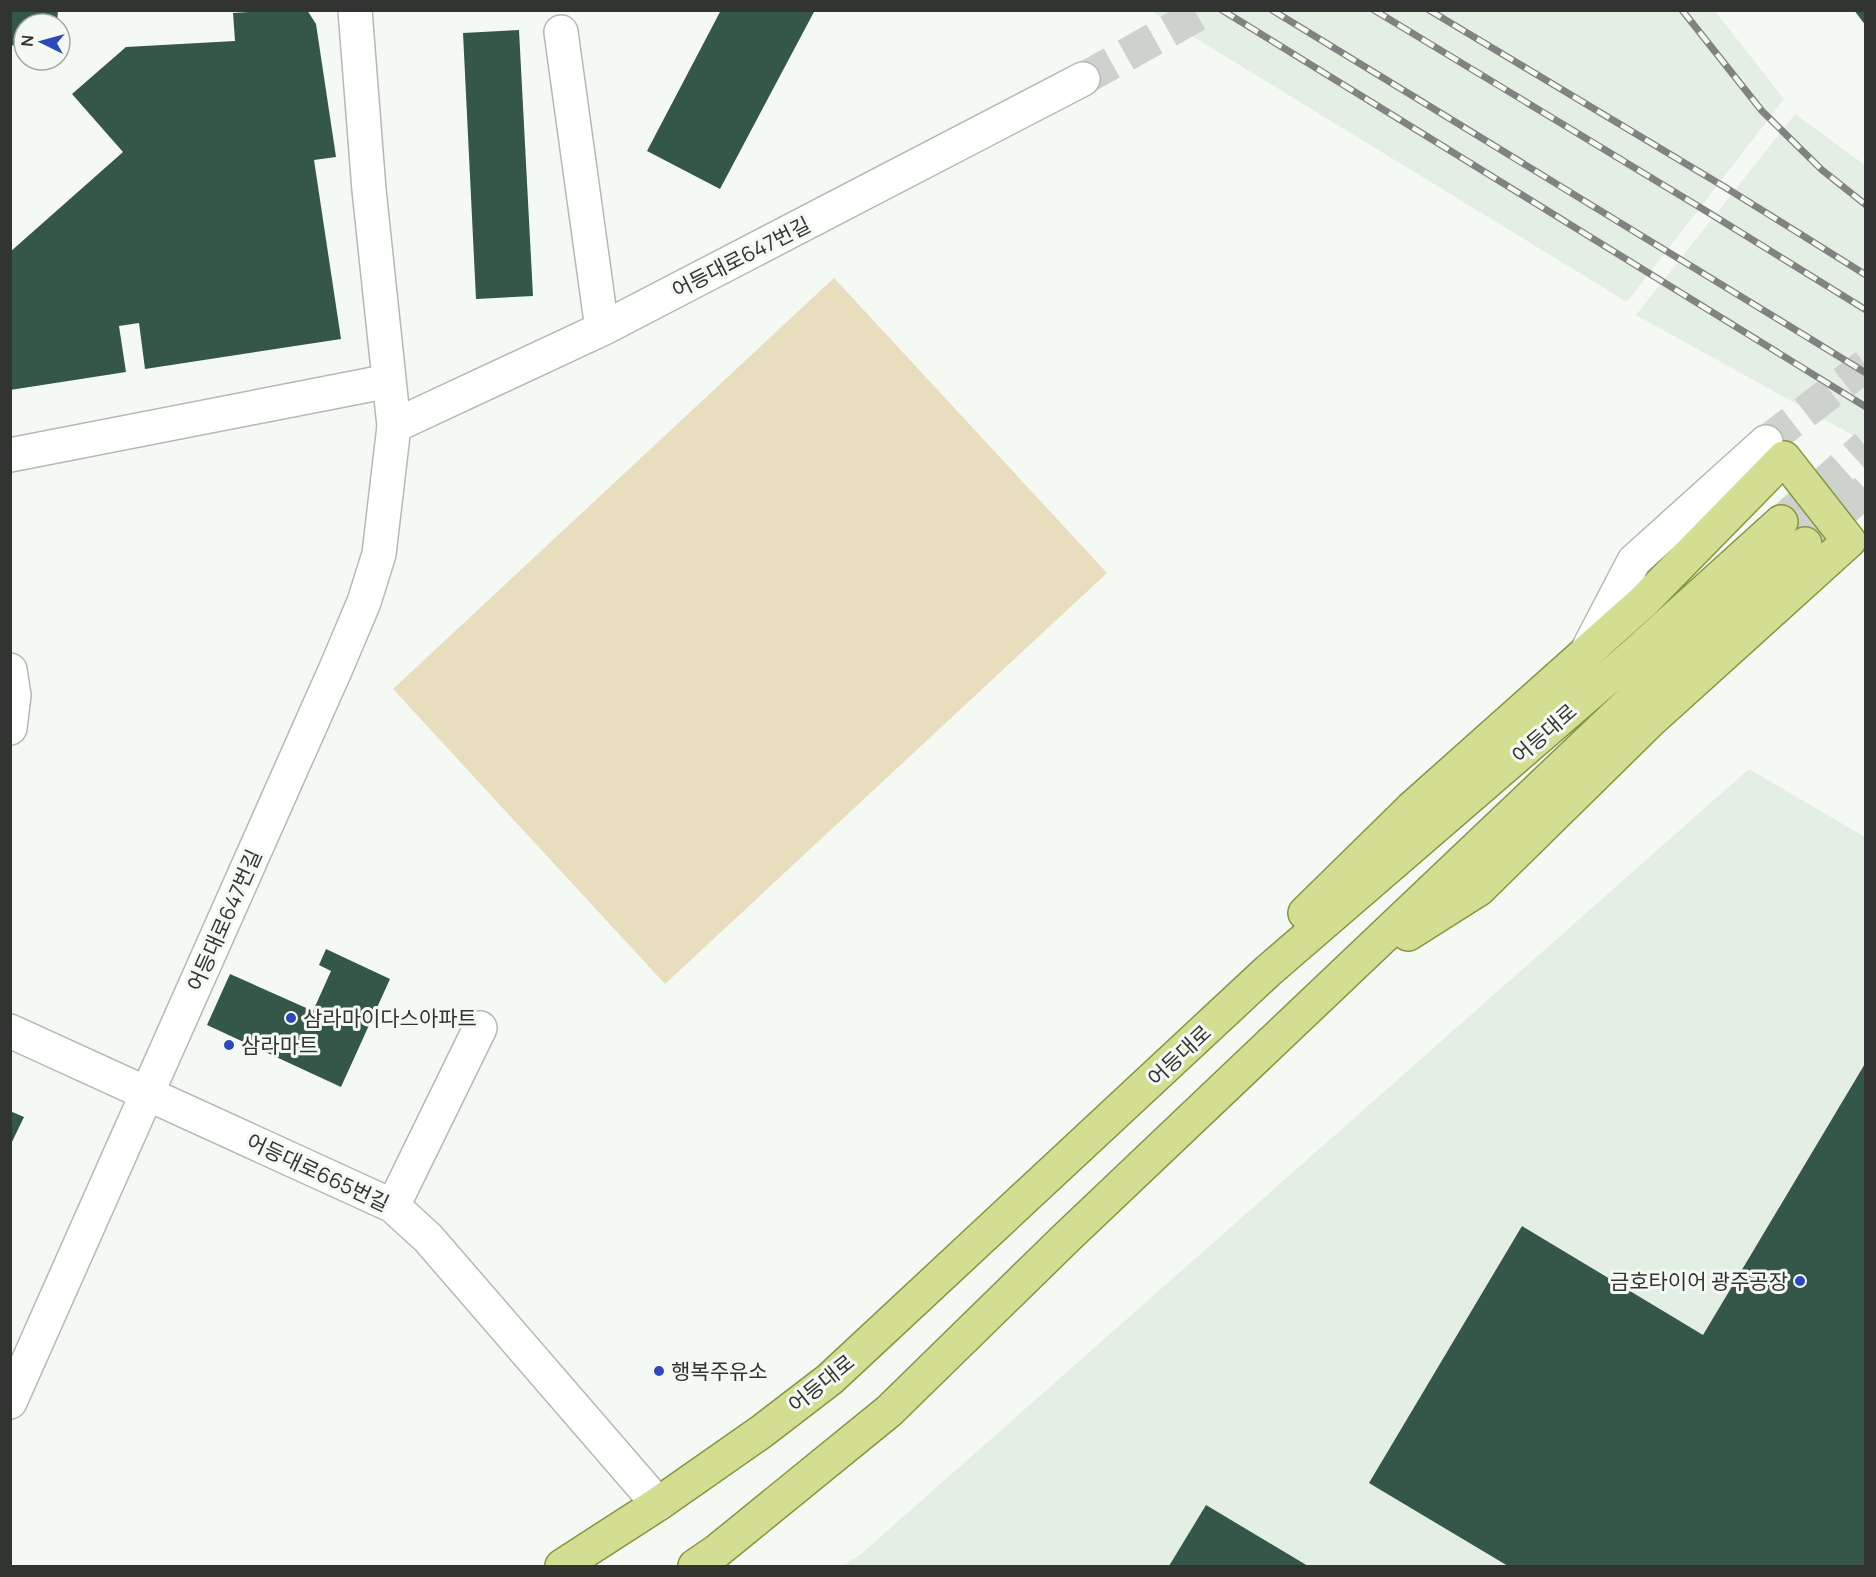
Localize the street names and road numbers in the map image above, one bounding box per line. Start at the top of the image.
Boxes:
street label: 어등대로647번길 [667,210,815,304]
street label: 어등대로 [1506,697,1582,769]
street label: 어등대로647번길 [180,845,268,995]
street label: 어등대로 [1141,1018,1217,1092]
street label: 어등대로665번길 [242,1127,394,1217]
street label: 어등대로 [782,1348,860,1418]

